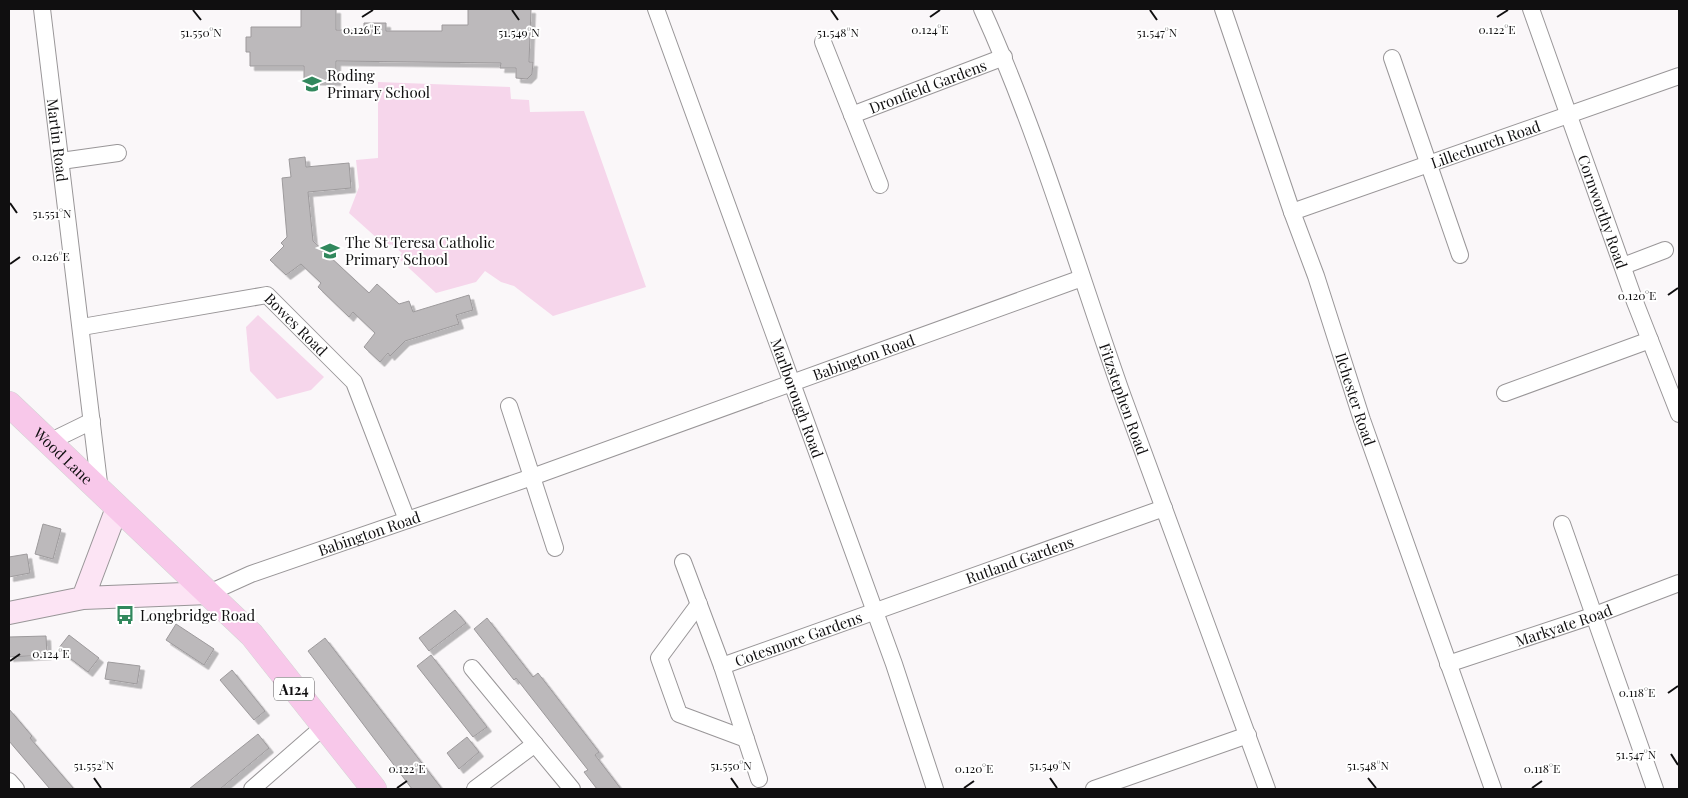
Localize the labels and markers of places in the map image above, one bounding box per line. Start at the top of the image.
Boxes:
place label: Roding Primary School [327,65,430,102]
school or university icon: Roding Primary School [301,73,323,95]
place label: The St Teresa Catholic Primary School [345,232,495,269]
school or university icon: The St Teresa Catholic Primary School [319,240,341,262]
bus stop icon: Longbridge Road [114,604,136,626]
place label: Longbridge Road [140,605,256,625]

